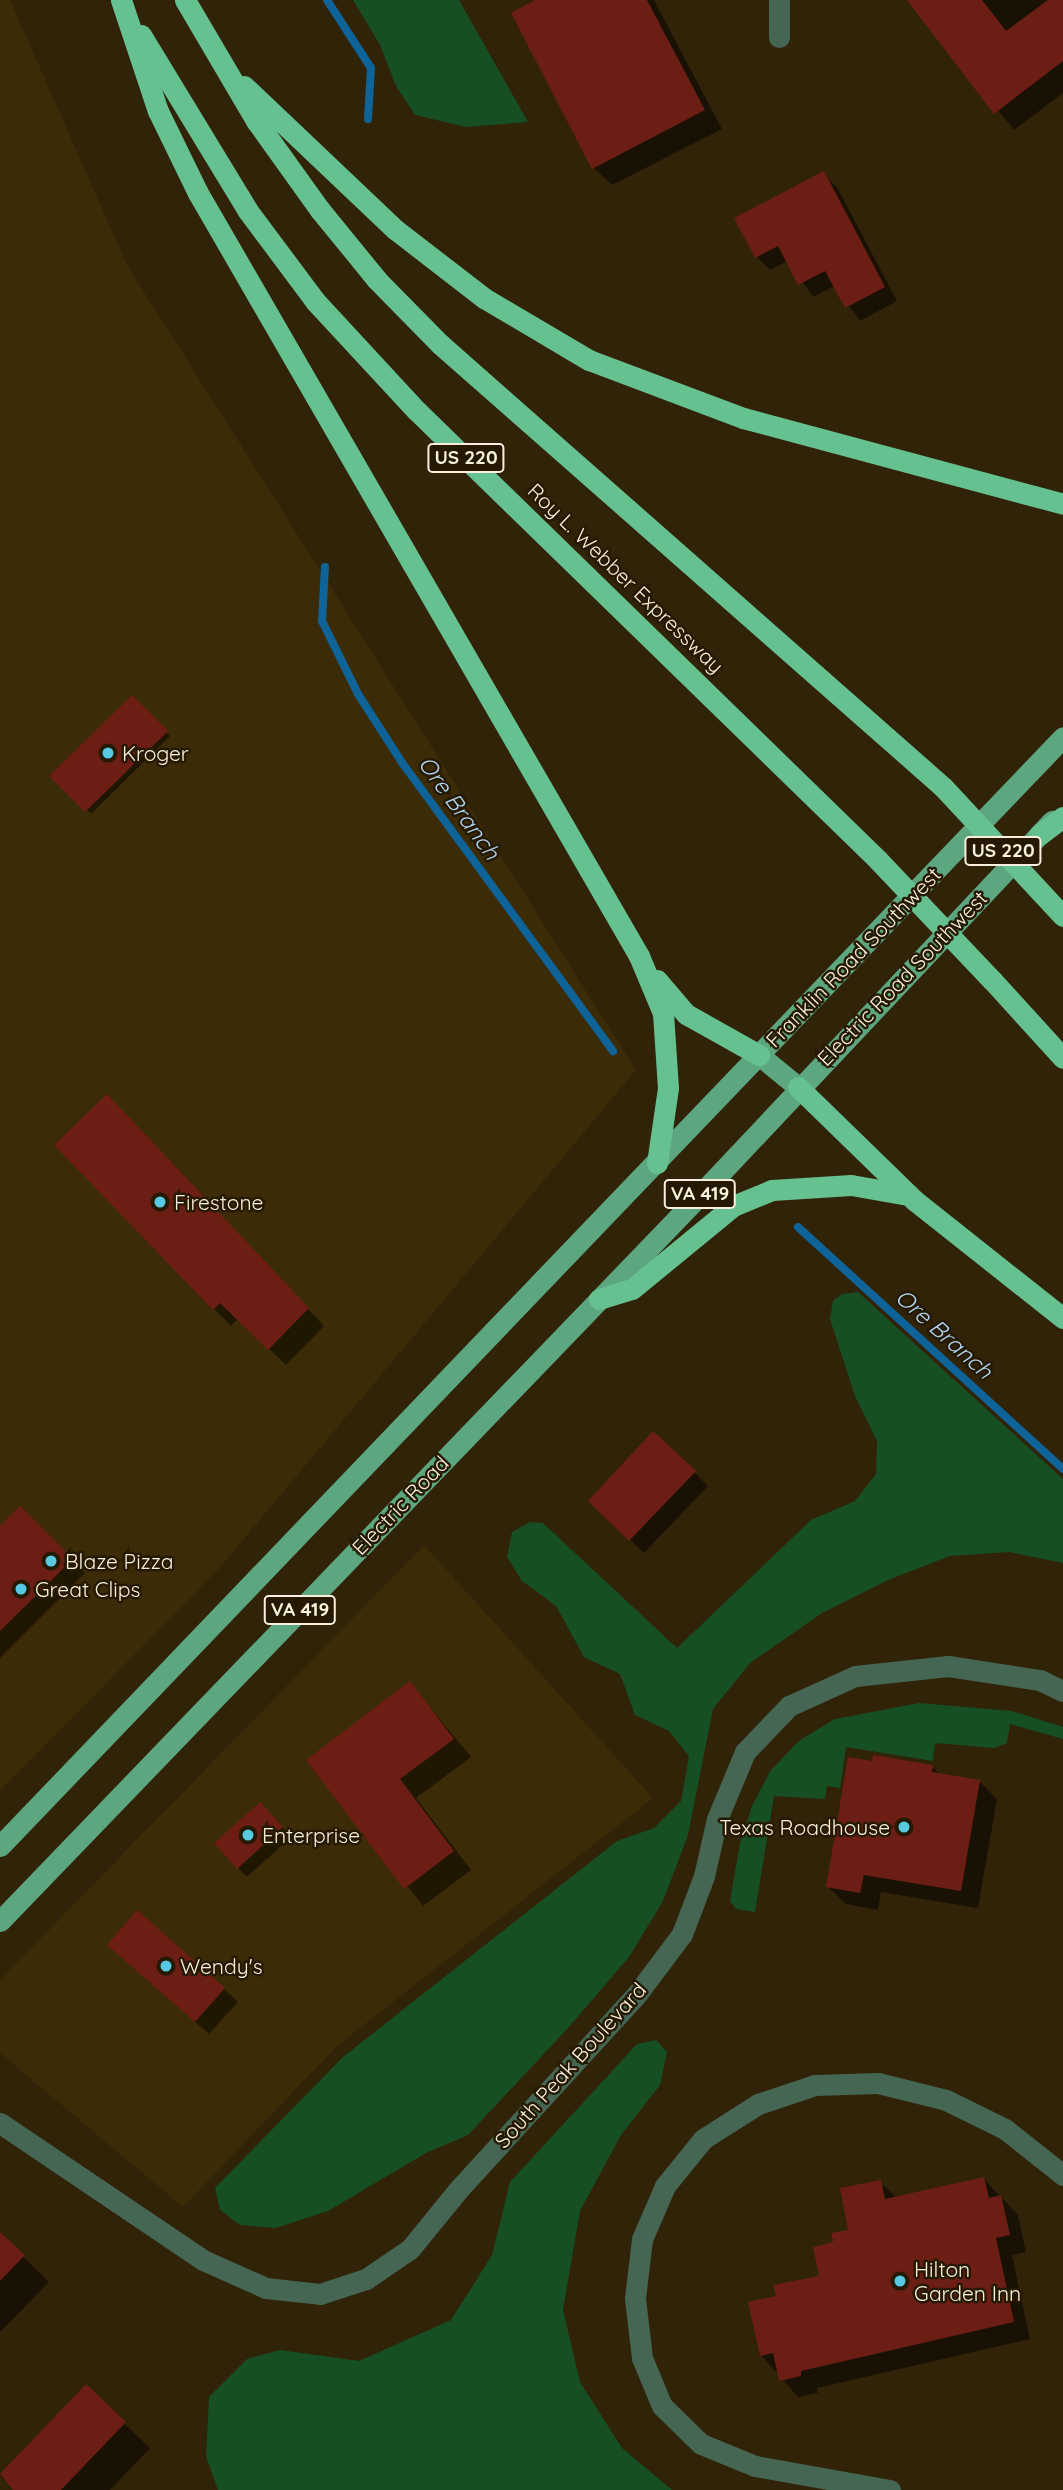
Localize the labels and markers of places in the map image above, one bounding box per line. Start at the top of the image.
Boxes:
place label: Kroger [122,740,189,766]
marker: Kroger [100,745,116,761]
place label: Firestone [174,1189,263,1215]
marker: Firestone [152,1194,168,1210]
place label: Blaze Pizza [65,1548,173,1574]
marker: Blaze Pizza [43,1553,59,1569]
place label: Great Clips [35,1576,140,1602]
marker: Great Clips [13,1581,29,1597]
place label: Texas Roadhouse [719,1814,890,1840]
marker: Texas Roadhouse [896,1819,912,1835]
place label: Enterprise [262,1822,360,1848]
marker: Enterprise [240,1827,256,1843]
place label: Wendy's [180,1953,263,1979]
marker: Wendy's [158,1958,174,1974]
place label: Hilton Garden Inn [914,2256,1021,2306]
marker: Hilton Garden Inn [892,2273,908,2289]

